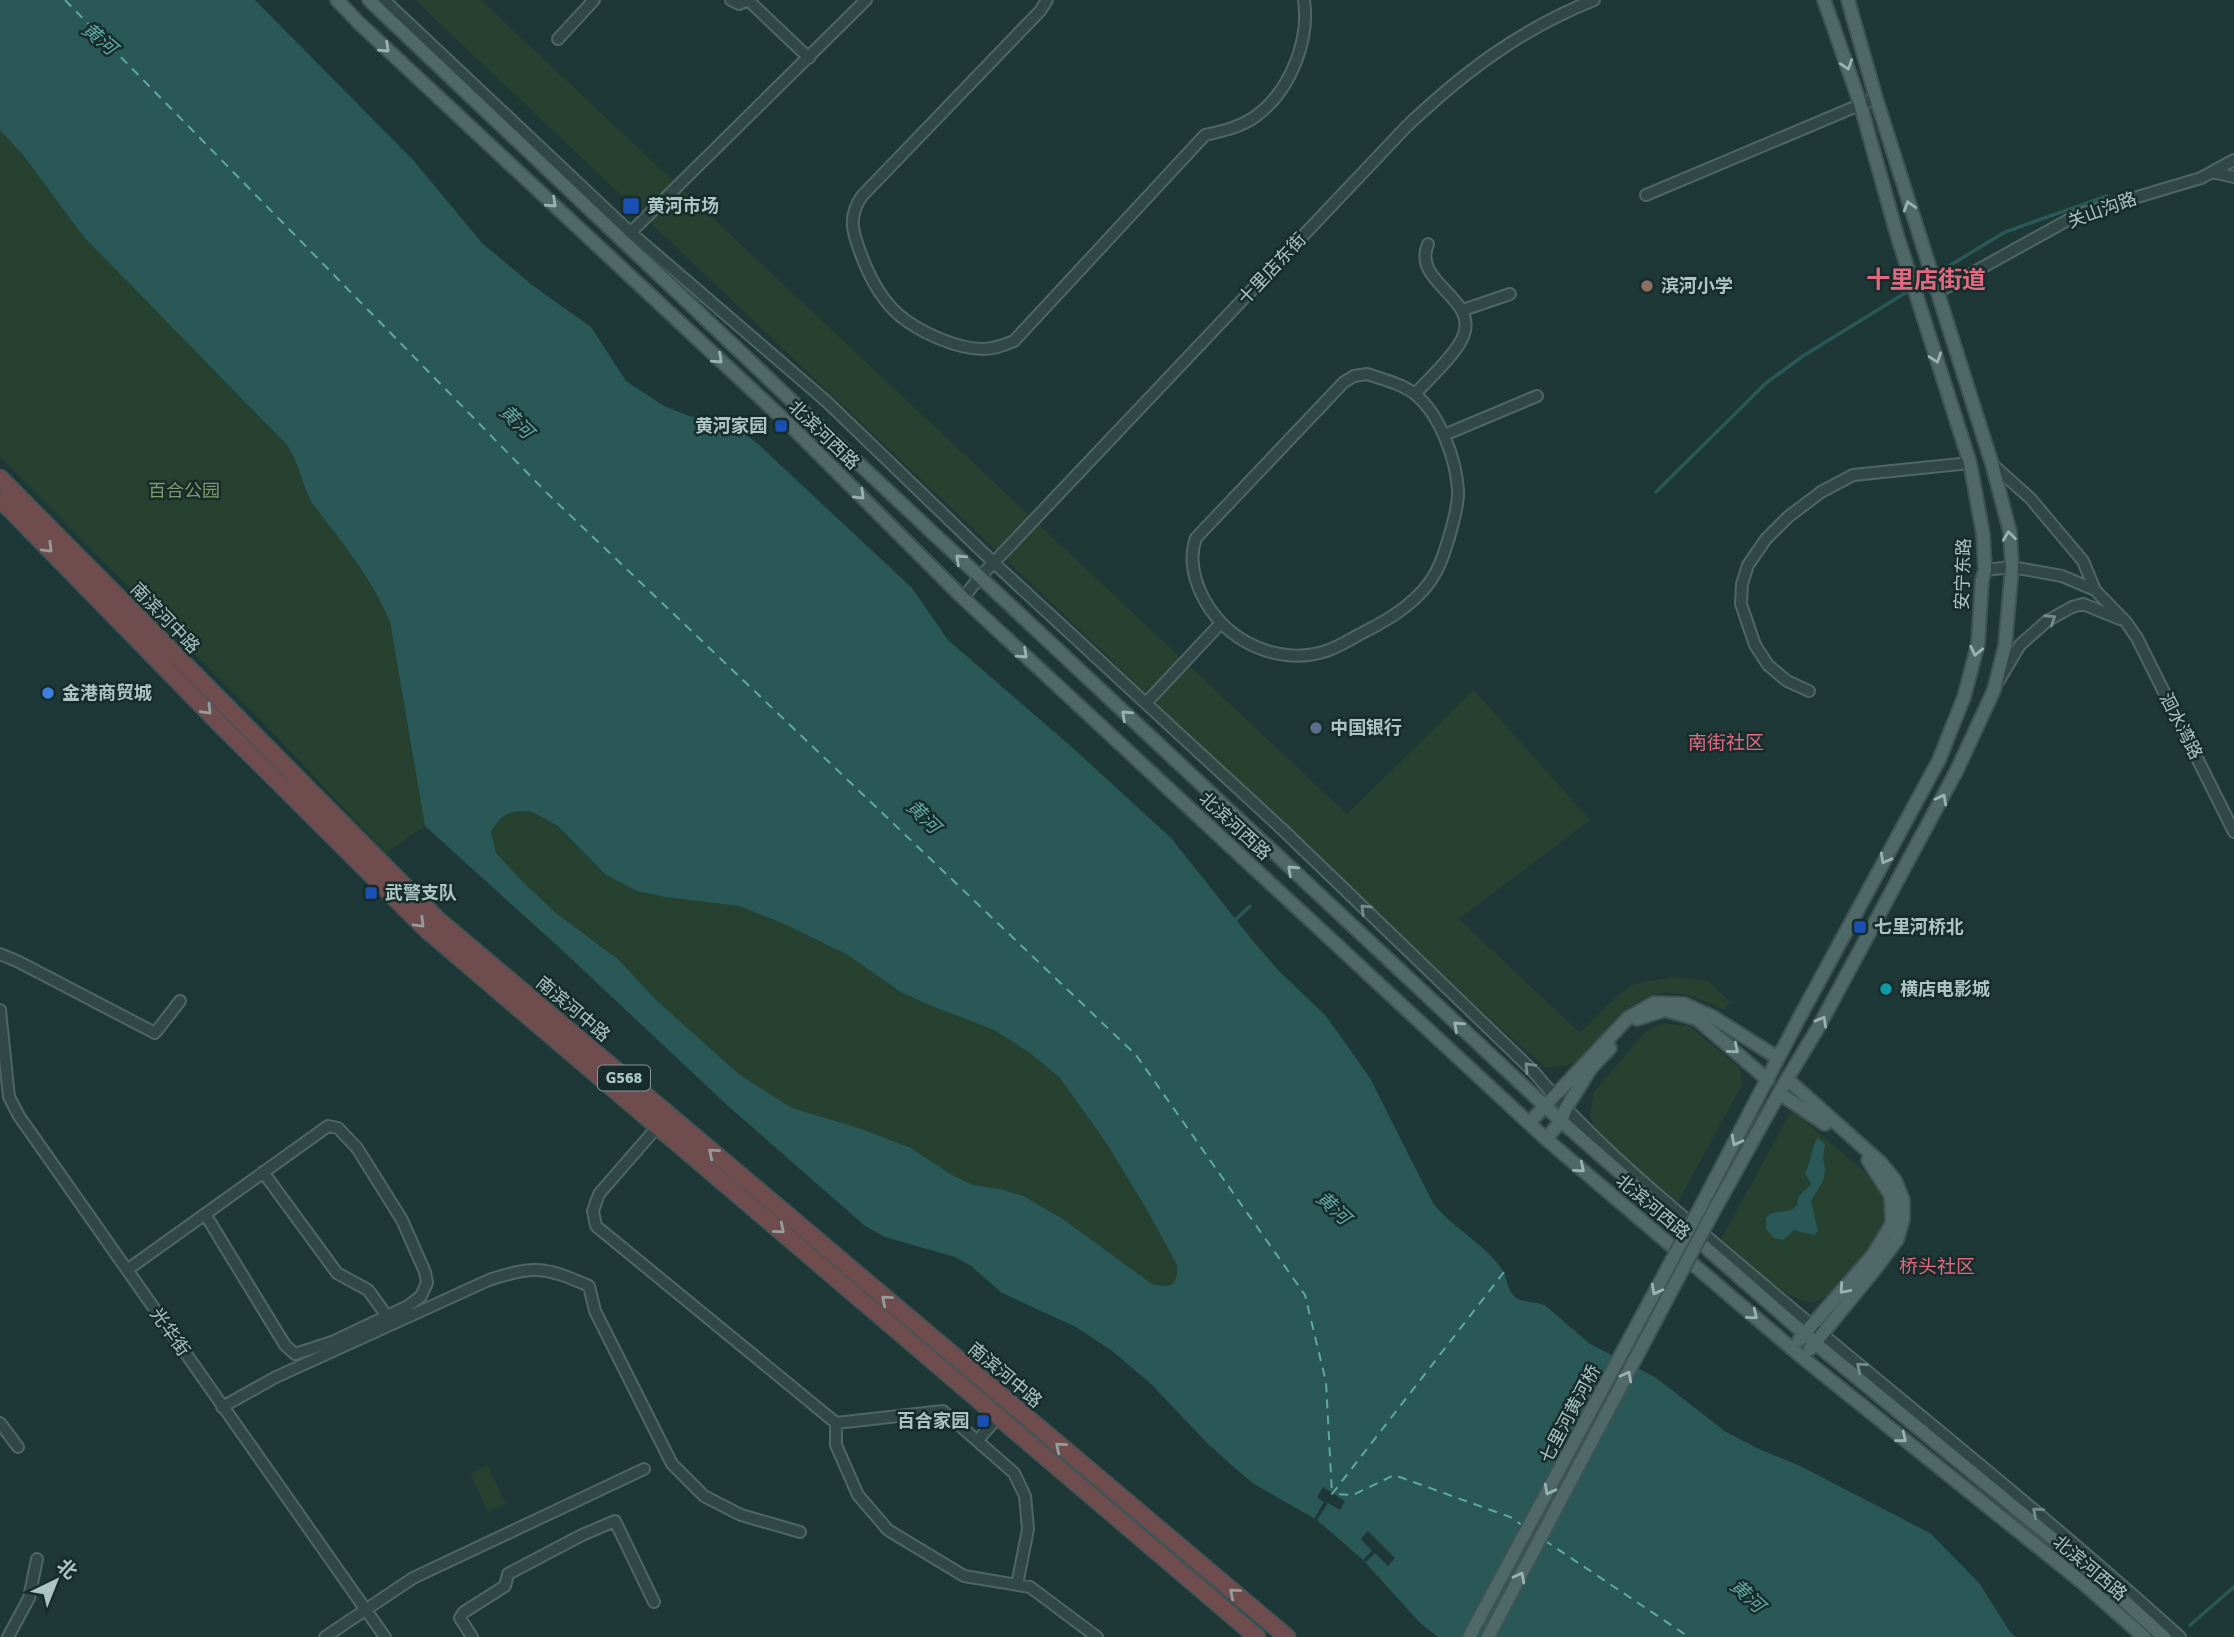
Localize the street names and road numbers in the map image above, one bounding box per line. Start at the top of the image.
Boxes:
street label: 关山沟路 [2064,187,2140,233]
street label: 十里店东街 [1233,229,1311,309]
street label: 北滨河西路 [784,396,864,474]
street label: 安宁东路 [1951,538,1975,610]
street label: 南滨河中路 [126,578,204,658]
street label: 洄水湾路 [2155,689,2207,763]
street label: 北滨河西路 [1195,787,1275,865]
street label: 南滨河中路 [531,972,615,1046]
road number: G568 [598,1066,650,1090]
street label: 北滨河西路 [1611,1170,1695,1244]
street label: 光华街 [146,1304,194,1360]
street label: 南滨河中路 [963,1338,1047,1412]
street label: 七里河黄河桥 [1535,1361,1605,1467]
street label: 北滨河西路 [2048,1531,2132,1605]

